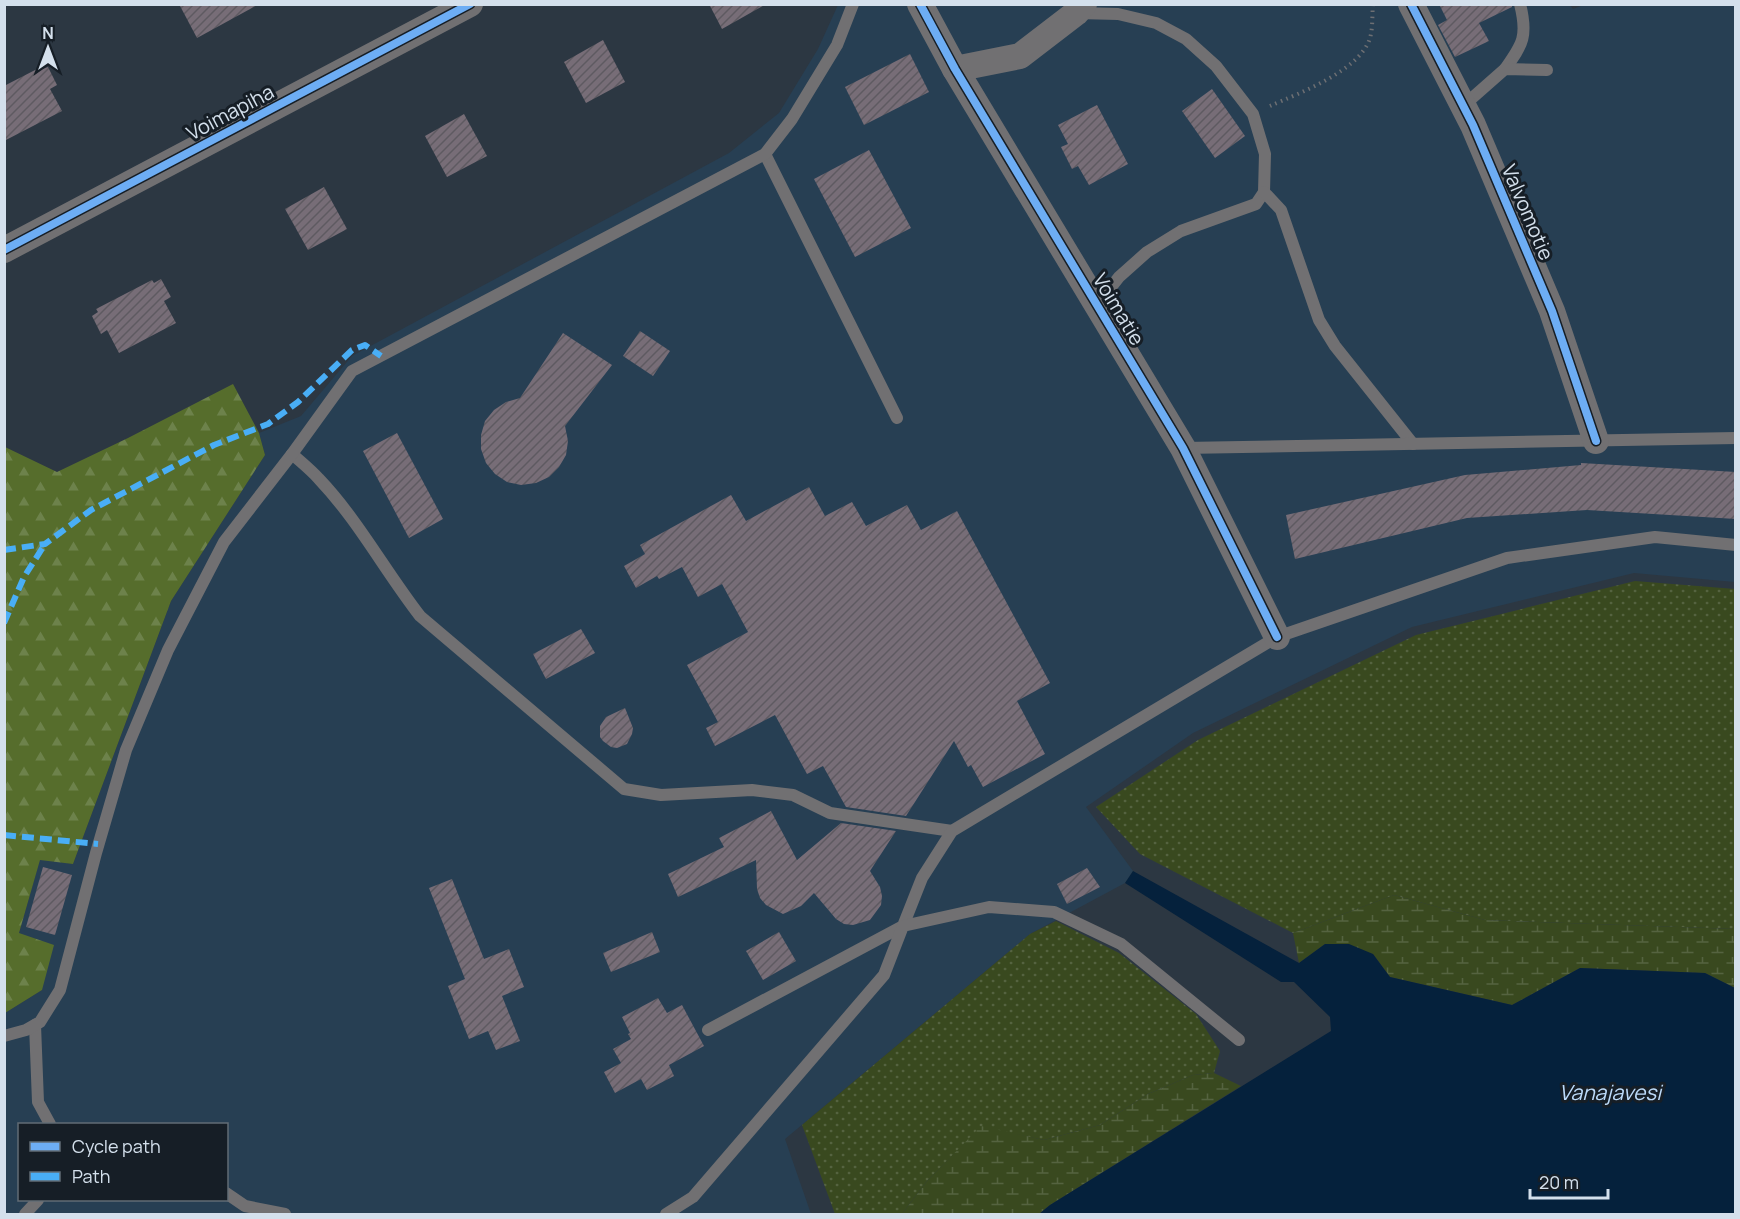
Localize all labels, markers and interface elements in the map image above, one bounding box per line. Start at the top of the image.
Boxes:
north arrow [18,18,78,78]
text: N [42,22,54,44]
street label: Voimapiha [182,78,278,146]
street label: Valvomotie [1496,160,1560,264]
street label: Voimatie [1087,268,1151,350]
water label: Vanajavesi [1559,1078,1664,1106]
legend [18,1123,228,1201]
text: Cycle path [72,1134,161,1158]
scale bar [1530,1162,1608,1200]
text: Path [72,1164,110,1188]
text: 20 m [1539,1170,1579,1194]

